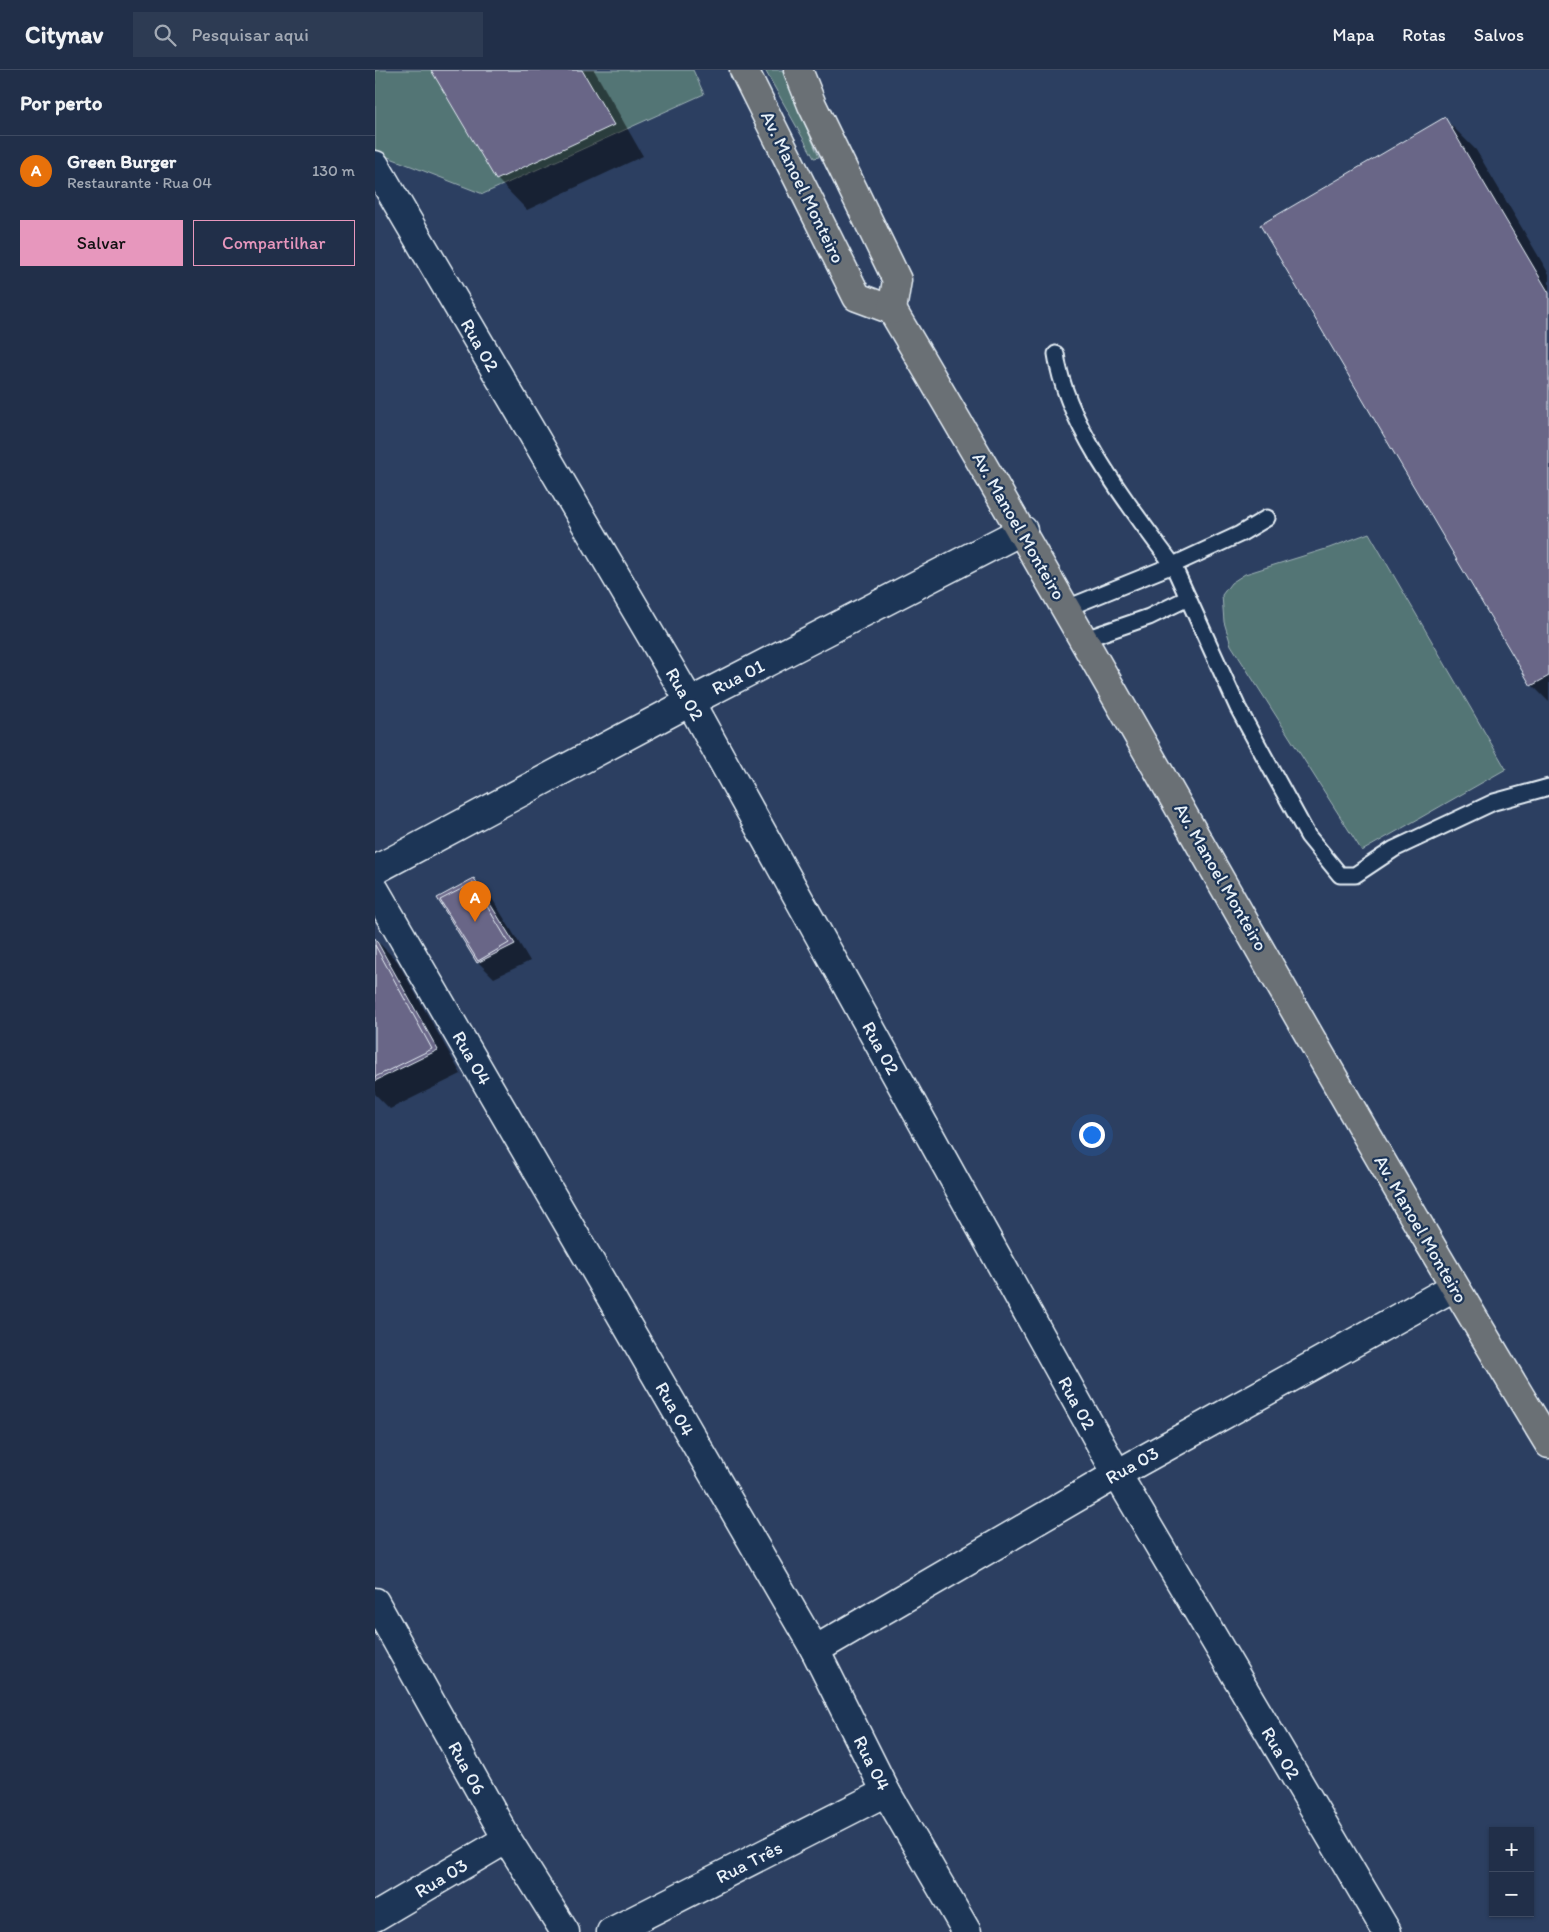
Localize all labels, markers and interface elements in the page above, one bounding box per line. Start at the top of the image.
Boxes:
search box [133,12,483,57]
text: Citynav [25,20,103,49]
icon: search [151,21,179,49]
text: Pesquisar aqui [191,23,309,46]
text: Mapa [1332,24,1374,46]
text: Rotas [1402,24,1446,46]
text: Salvos [1474,24,1524,46]
text: Por perto [20,90,102,115]
street label: Av. Manoel Monteiro [756,107,850,267]
text: Green Burger [67,150,176,173]
text: A [31,161,41,180]
text: 130 m [312,161,355,180]
text: Restaurante · Rua 04 [67,173,212,192]
button: Salvar [20,220,183,266]
button: Compartilhar [193,220,355,266]
street label: Rua 02 [456,314,504,376]
street label: Av. Manoel Monteiro [967,448,1071,604]
street label: Rua 01 [708,654,768,700]
street label: Rua 02 [661,663,709,725]
street label: Av. Manoel Monteiro [1169,799,1273,955]
pin: A [459,881,491,922]
street label: Rua 02 [857,1017,905,1079]
street label: Rua 04 [447,1027,497,1089]
your location [1079,1122,1105,1148]
street label: Av. Manoel Monteiro [1369,1151,1473,1307]
street label: Rua 02 [1053,1372,1101,1434]
street label: Rua 04 [650,1378,700,1440]
street label: Rua 03 [1101,1441,1163,1489]
street label: Rua 02 [1256,1723,1306,1783]
street label: Rua 04 [848,1732,896,1794]
street label: Rua 06 [443,1737,491,1799]
map controls [1489,1827,1534,1917]
button: + [1489,1827,1534,1872]
street label: Rua Três [712,1836,786,1888]
street label: Rua 03 [410,1853,472,1903]
button: − [1489,1872,1534,1917]

